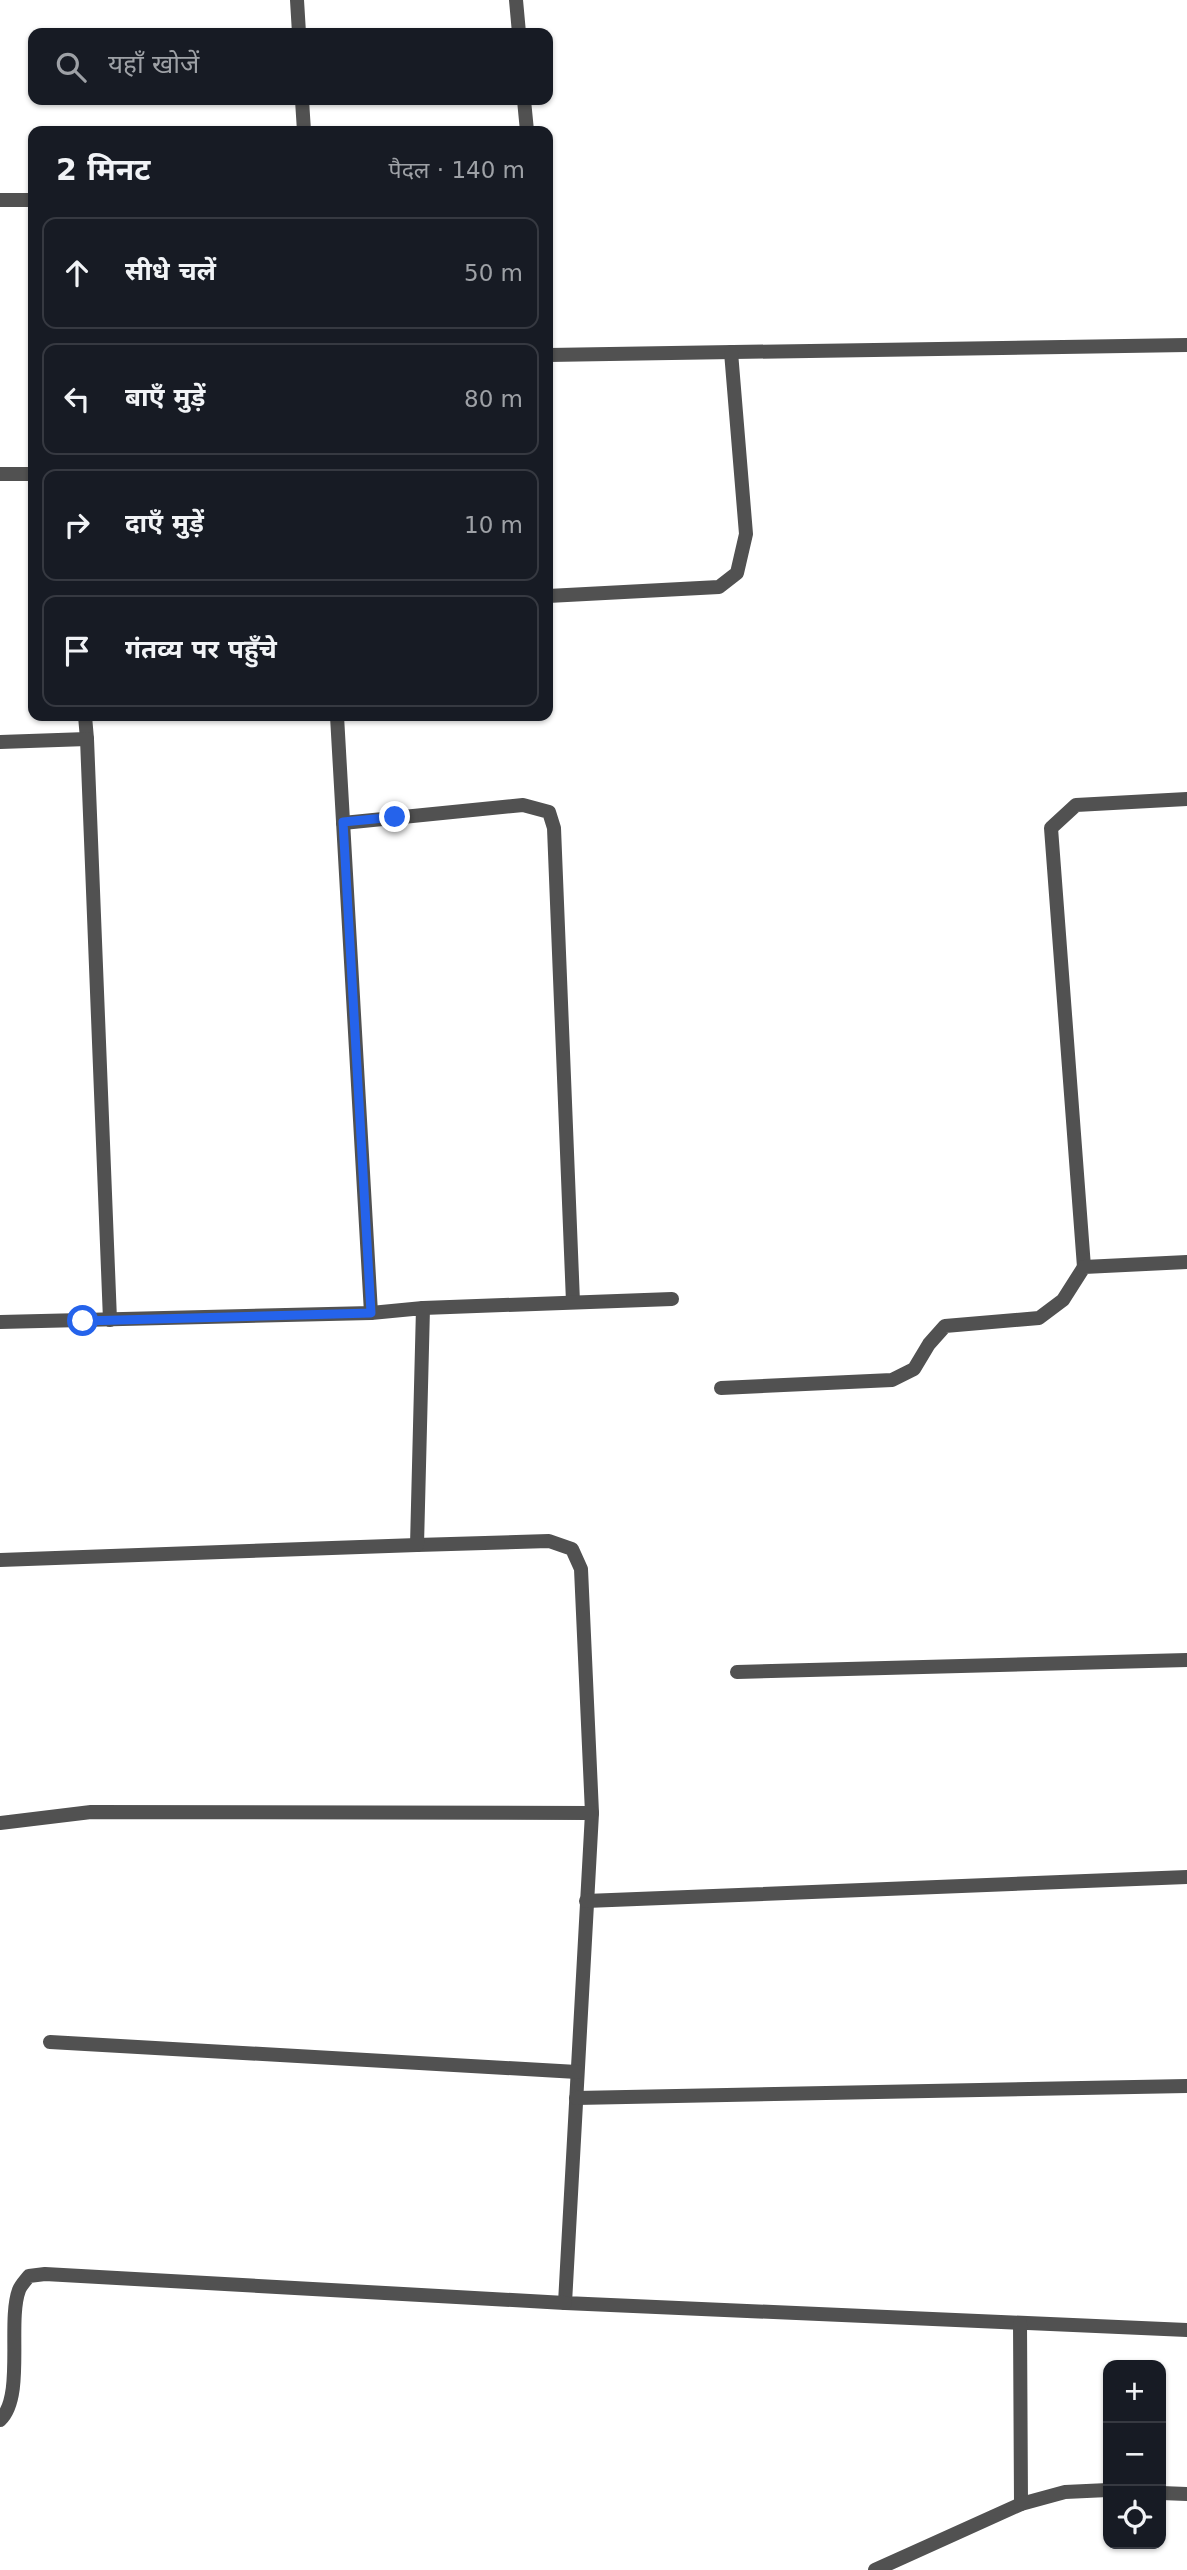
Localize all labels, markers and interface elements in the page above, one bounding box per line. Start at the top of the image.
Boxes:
search box [28,28,553,105]
icon: search [52,48,90,86]
text: यहाँ खोजें [108,49,199,79]
text: 2 मिनट [56,152,150,187]
text: पैदल · 140 m [389,157,525,183]
icon: ahead [58,254,96,292]
text: सीधे चलें [125,256,216,286]
text: 50 m [464,260,523,286]
icon: left [58,380,96,418]
text: बाएँ मुड़ें [125,382,205,412]
text: 80 m [464,386,523,412]
icon: right [58,506,96,544]
text: दाएँ मुड़ें [125,508,204,538]
text: 10 m [464,512,523,538]
icon: arrive [58,632,96,670]
text: गंतव्य पर पहुँचे [125,634,277,664]
route end [379,801,410,832]
route start [67,1305,98,1336]
map controls [1103,2360,1166,2549]
button: + [1103,2360,1166,2423]
button: − [1103,2423,1166,2486]
button: locate [1103,2486,1166,2549]

